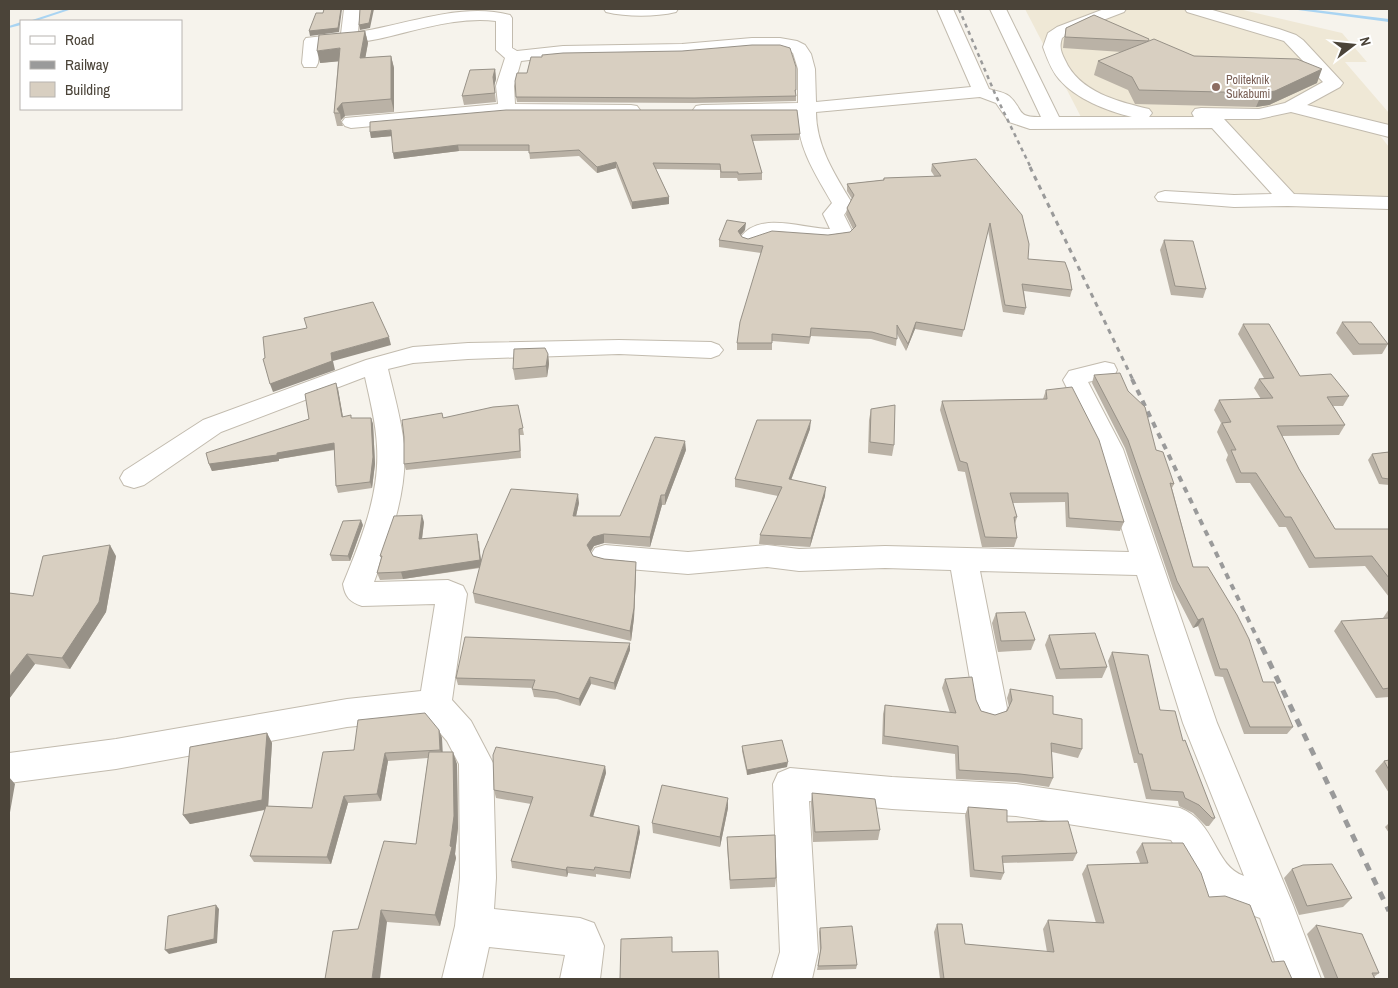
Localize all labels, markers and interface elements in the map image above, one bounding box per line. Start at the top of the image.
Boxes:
legend [20,20,182,110]
north arrow [1328,20,1378,70]
text: Road [65,29,94,50]
text: N [1356,35,1375,48]
text: Railway [65,54,110,75]
place label: Politeknik Sukabumi [1226,72,1270,102]
text: Building [65,79,110,100]
marker: Politeknik Sukabumi [1210,81,1222,93]

